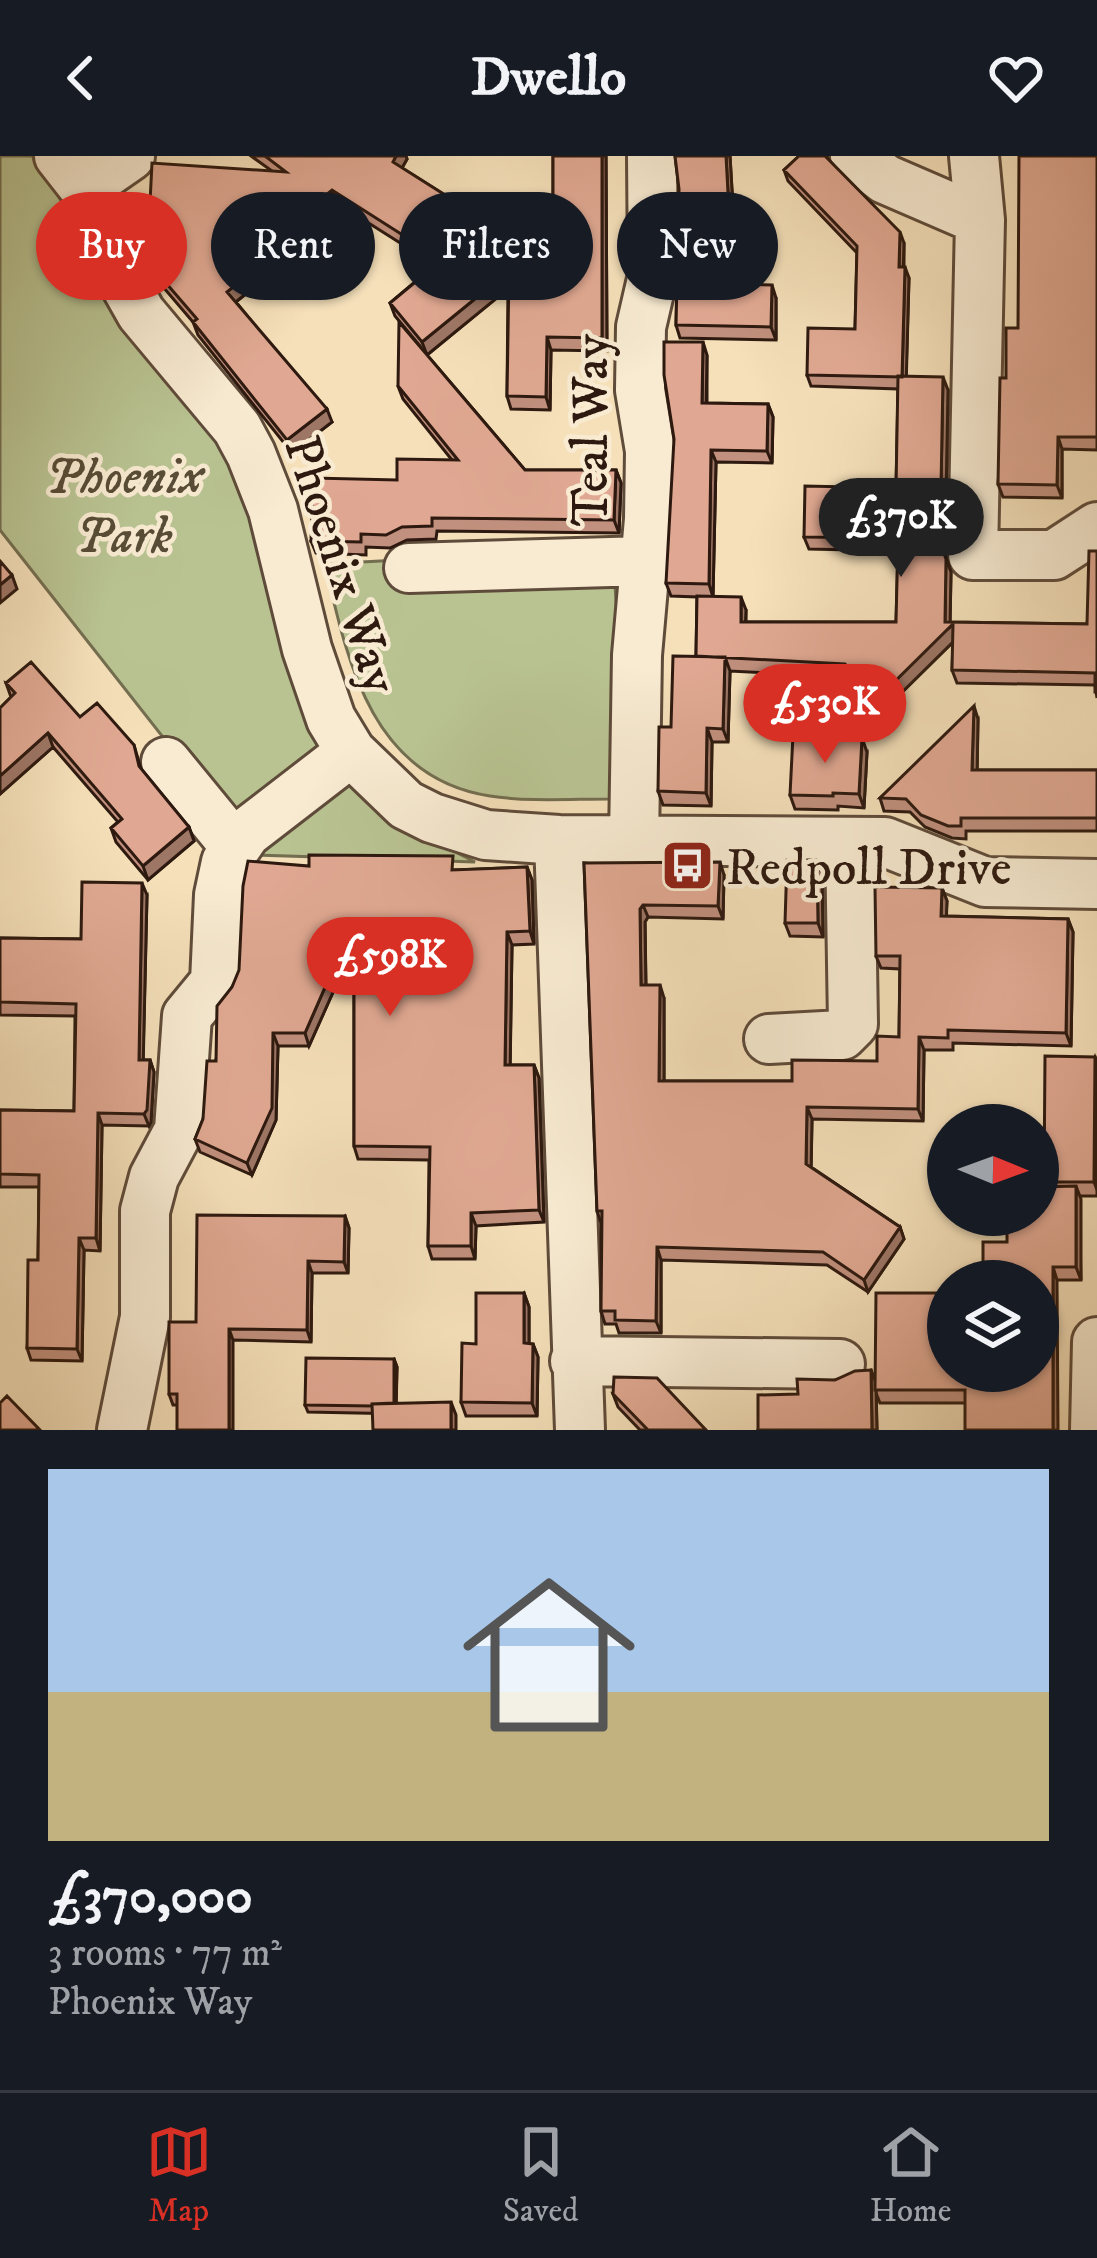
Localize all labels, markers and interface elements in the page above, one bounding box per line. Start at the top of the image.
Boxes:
icon: back [48,45,114,111]
text: Dwello [471,45,626,112]
icon: heart [983,45,1049,111]
chip: Buy [36,192,187,300]
chip: Rent [211,192,375,300]
chip: Filters [399,192,593,300]
chip: New [617,192,778,300]
street label: Teal Way [560,333,624,526]
street label: Phoenix Way [268,428,412,703]
park label: Phoenix Park [45,446,206,569]
pin: £370K [817,478,985,580]
text: £370K [846,492,956,541]
pin: £530K [741,664,909,766]
text: £530K [770,678,880,727]
place label: Redpoll Drive [726,837,1012,901]
bus stop icon: Redpoll Drive [659,838,715,894]
pin: £598K [306,917,474,1019]
text: £598K [334,931,446,980]
north arrow [927,1104,1059,1236]
map controls [927,1104,1059,1392]
button: layers [927,1260,1059,1392]
icon: home [441,1547,657,1763]
text: £370,000 [48,1865,253,1929]
text: 3 rooms · 77 m² [48,1929,282,1978]
text: Phoenix Way [48,1978,252,2027]
tab: Map [146,2119,212,2232]
tab: Saved [503,2119,579,2232]
tab: Home [870,2119,951,2232]

